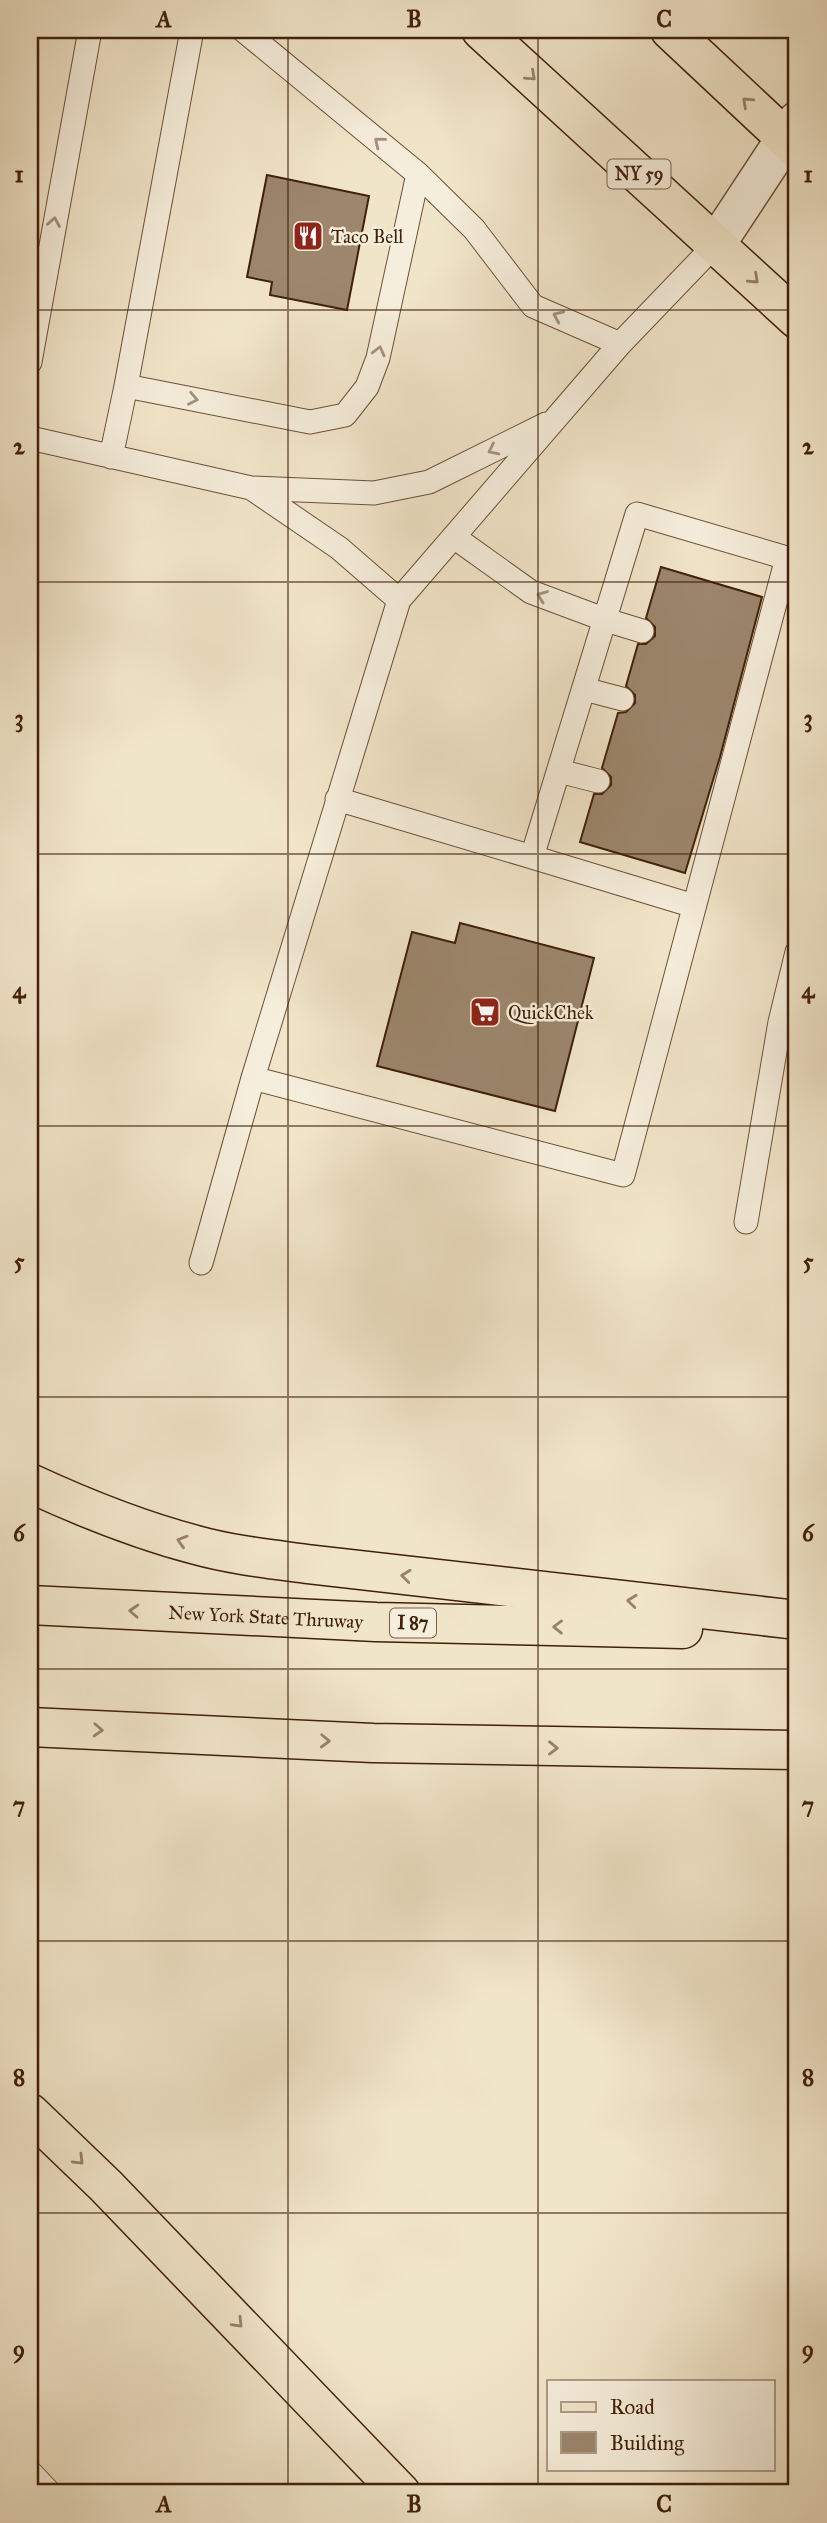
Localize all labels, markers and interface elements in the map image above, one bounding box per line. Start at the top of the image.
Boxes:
text: A [154,5,172,33]
text: B [406,5,422,33]
text: C [656,5,672,33]
one-way arrow [523,67,536,80]
one-way arrow [742,98,755,111]
one-way arrow [375,138,388,150]
text: 1 [14,160,24,188]
road number: NY 59 [608,160,670,188]
text: 1 [803,160,813,188]
one-way arrow [46,216,61,228]
restaurant icon: Taco Bell [291,219,325,253]
place label: Taco Bell [331,225,404,248]
one-way arrow [746,270,759,283]
one-way arrow [552,310,565,324]
one-way arrow [371,345,385,357]
one-way arrow [187,391,199,406]
text: 2 [13,432,25,460]
text: 2 [802,432,814,460]
one-way arrow [488,441,500,455]
one-way arrow [536,590,548,604]
text: 3 [14,704,24,733]
text: 3 [803,704,813,733]
text: 4 [13,976,27,1004]
text: 4 [802,976,816,1004]
supermarket icon: QuickChek [468,995,502,1029]
place label: QuickChek [508,1001,594,1024]
text: 5 [14,1247,25,1275]
text: 5 [803,1247,814,1275]
text: 6 [13,1519,26,1547]
text: 6 [802,1519,815,1547]
one-way arrow [176,1534,188,1549]
one-way arrow [400,1568,412,1583]
one-way arrow [626,1594,638,1609]
street label: New York State Thruway [168,1601,365,1633]
one-way arrow [129,1604,140,1619]
road number: I 87 [390,1608,436,1638]
one-way arrow [552,1620,563,1635]
one-way arrow [93,1723,104,1738]
one-way arrow [320,1734,331,1749]
one-way arrow [547,1740,558,1755]
text: 7 [13,1791,25,1819]
text: 7 [802,1791,814,1819]
text: 8 [13,2063,25,2091]
text: 8 [802,2063,814,2091]
one-way arrow [71,2151,84,2164]
one-way arrow [229,2315,242,2328]
text: 9 [13,2335,25,2364]
text: 9 [802,2335,814,2364]
legend [547,2380,774,2470]
text: Road [610,2394,655,2420]
text: Building [610,2430,684,2456]
text: A [154,2490,172,2518]
text: B [406,2490,422,2518]
text: C [656,2490,672,2518]

